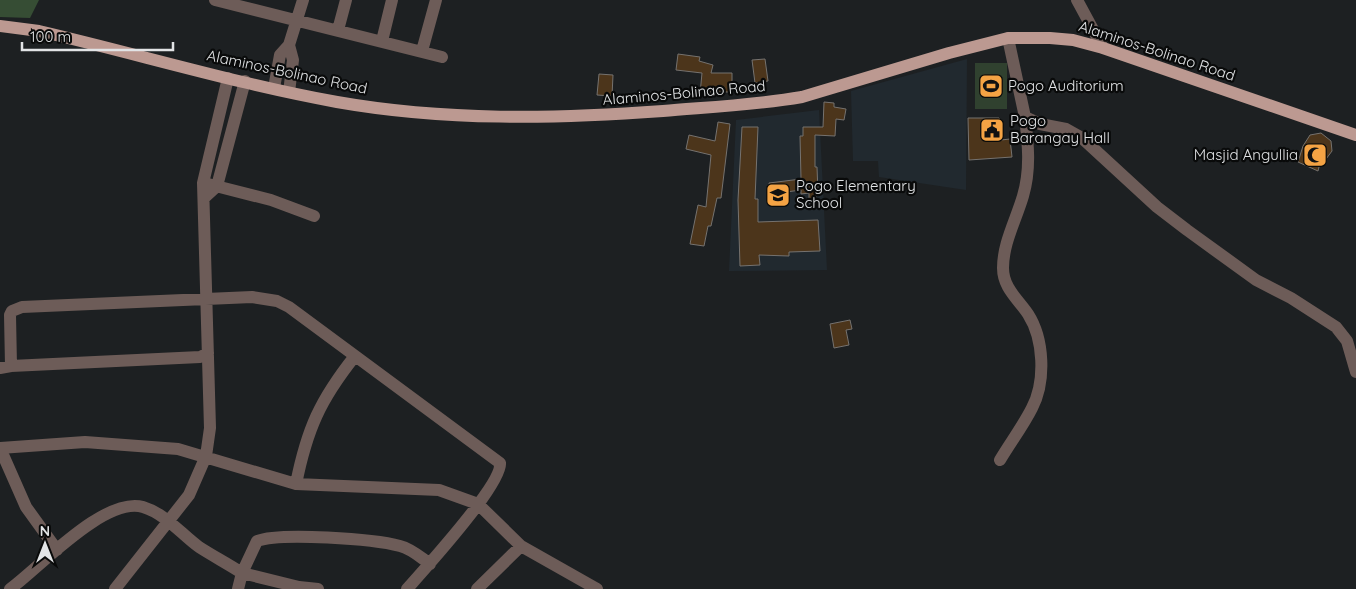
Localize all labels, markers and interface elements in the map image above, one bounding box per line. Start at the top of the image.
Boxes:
street label: Alaminos-Bolinao Road [1077,16,1238,85]
scale bar [22,20,174,52]
text: 100 m [30,27,71,46]
street label: Alaminos-Bolinao Road [205,45,369,98]
sports icon: Pogo Auditorium [978,73,1004,99]
street label: Alaminos-Bolinao Road [602,76,766,109]
place label: Pogo Auditorium [1008,76,1124,95]
place label: Pogo Barangay Hall [1010,111,1110,147]
public building icon: Pogo Barangay Hall [979,117,1005,143]
mosque icon: Masjid Angullia [1302,142,1328,168]
place label: Masjid Angullia [1194,145,1298,164]
place label: Pogo Elementary School [796,176,916,212]
school or university icon: Pogo Elementary School [765,182,791,208]
north arrow [20,519,70,569]
text: N [40,522,50,540]

